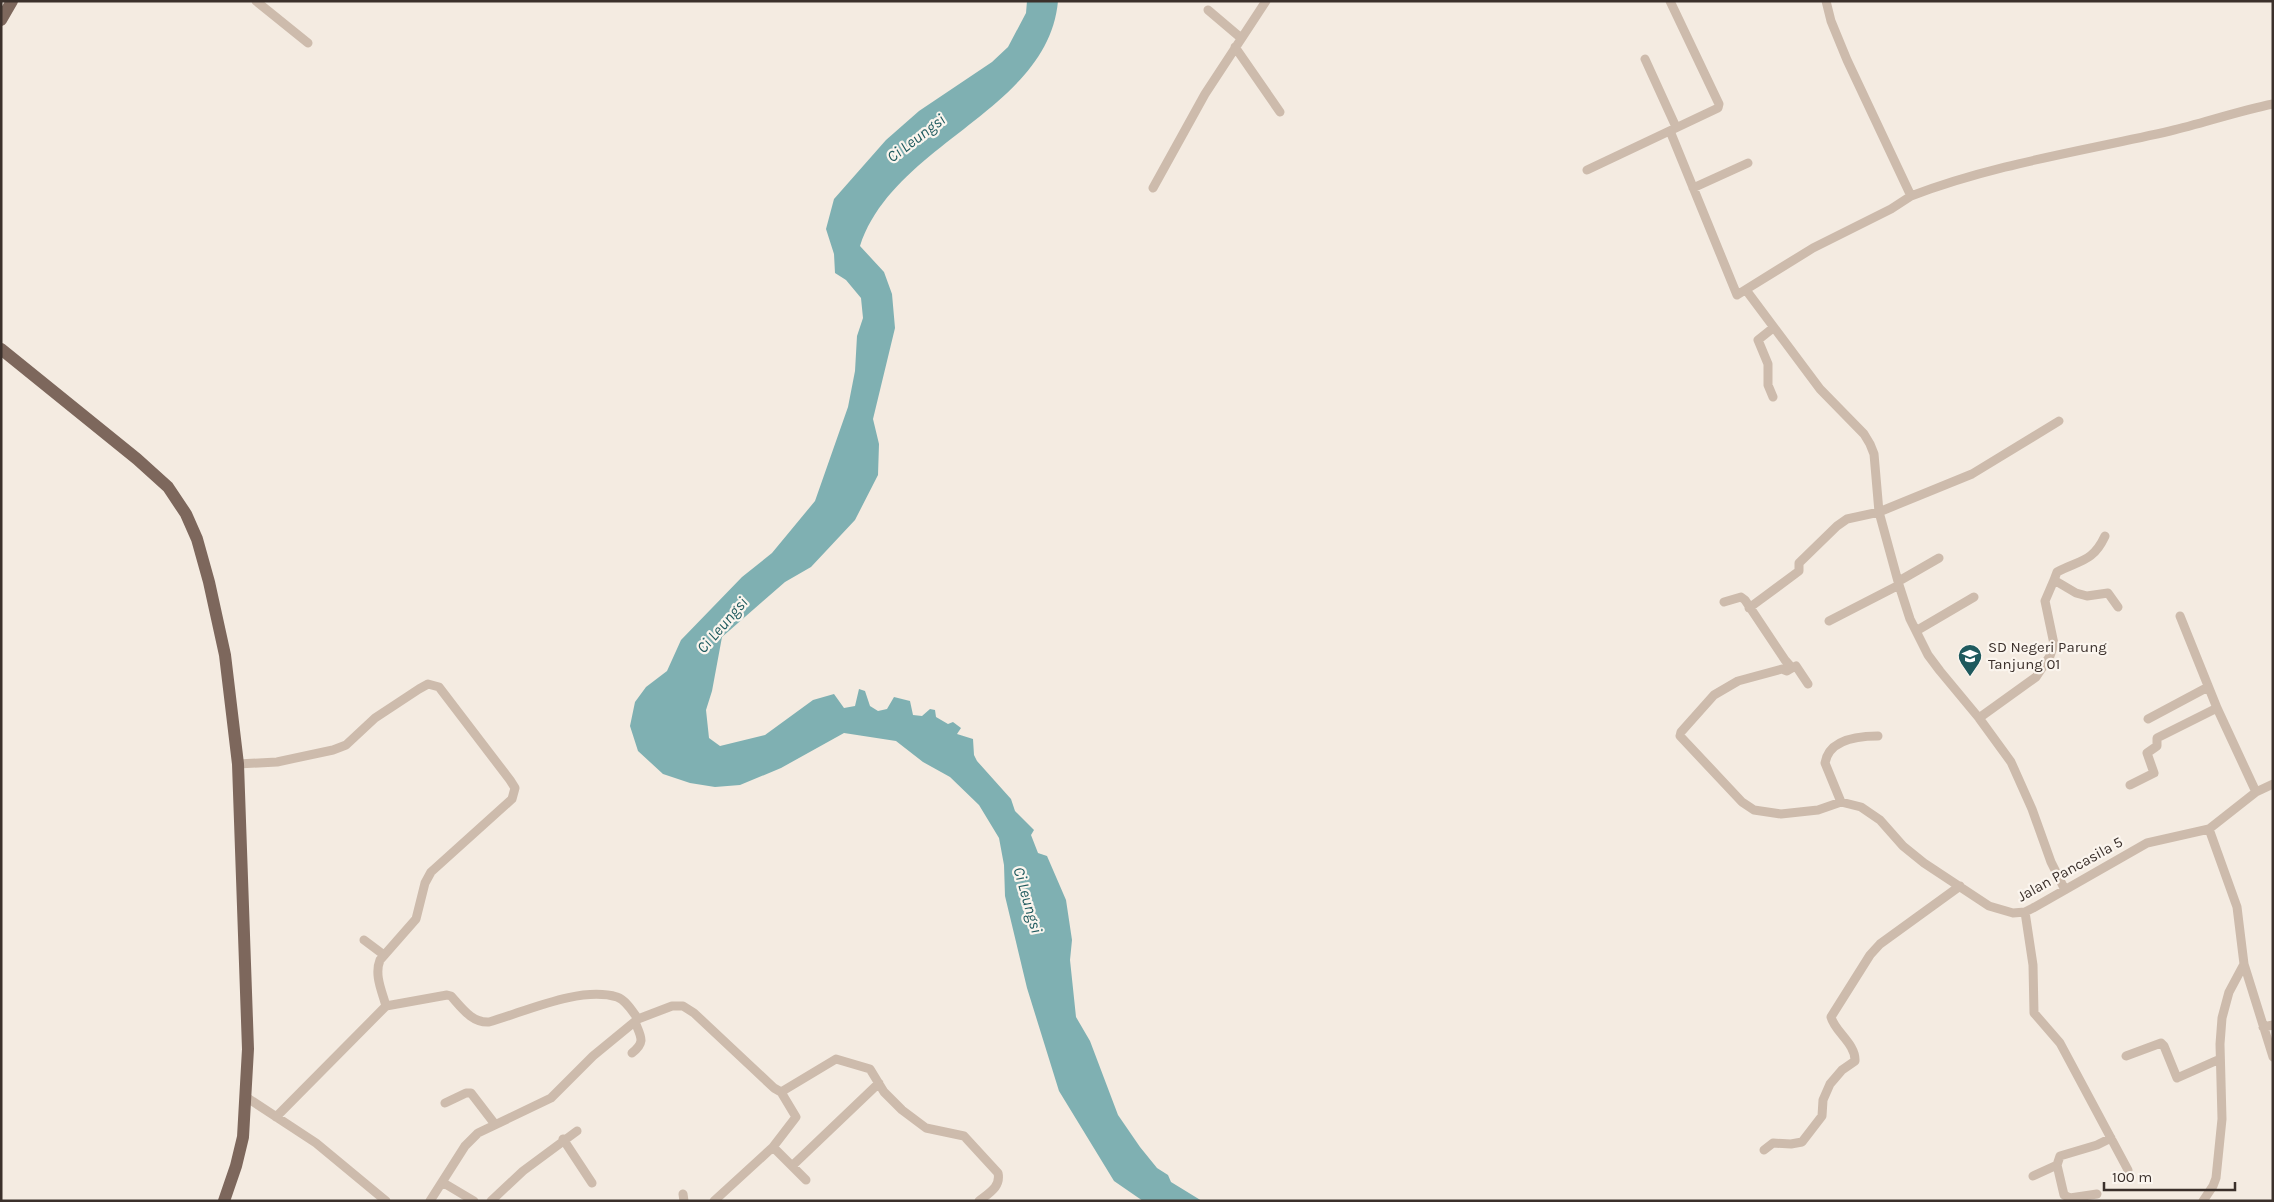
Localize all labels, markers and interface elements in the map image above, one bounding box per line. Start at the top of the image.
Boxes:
water label: Ci Leungsi [883,110,949,166]
water label: Ci Leungsi [692,593,752,657]
place label: SD Negeri Parung Tanjung 01 [1988,638,2107,673]
school or university icon: SD Negeri Parung Tanjung 01 [1957,643,1983,677]
street label: Jalan Pancasila 5 [2014,833,2126,905]
water label: Ci Leungsi [1009,865,1047,935]
scale bar [2104,1160,2235,1192]
text: 100 m [2112,1168,2152,1186]

